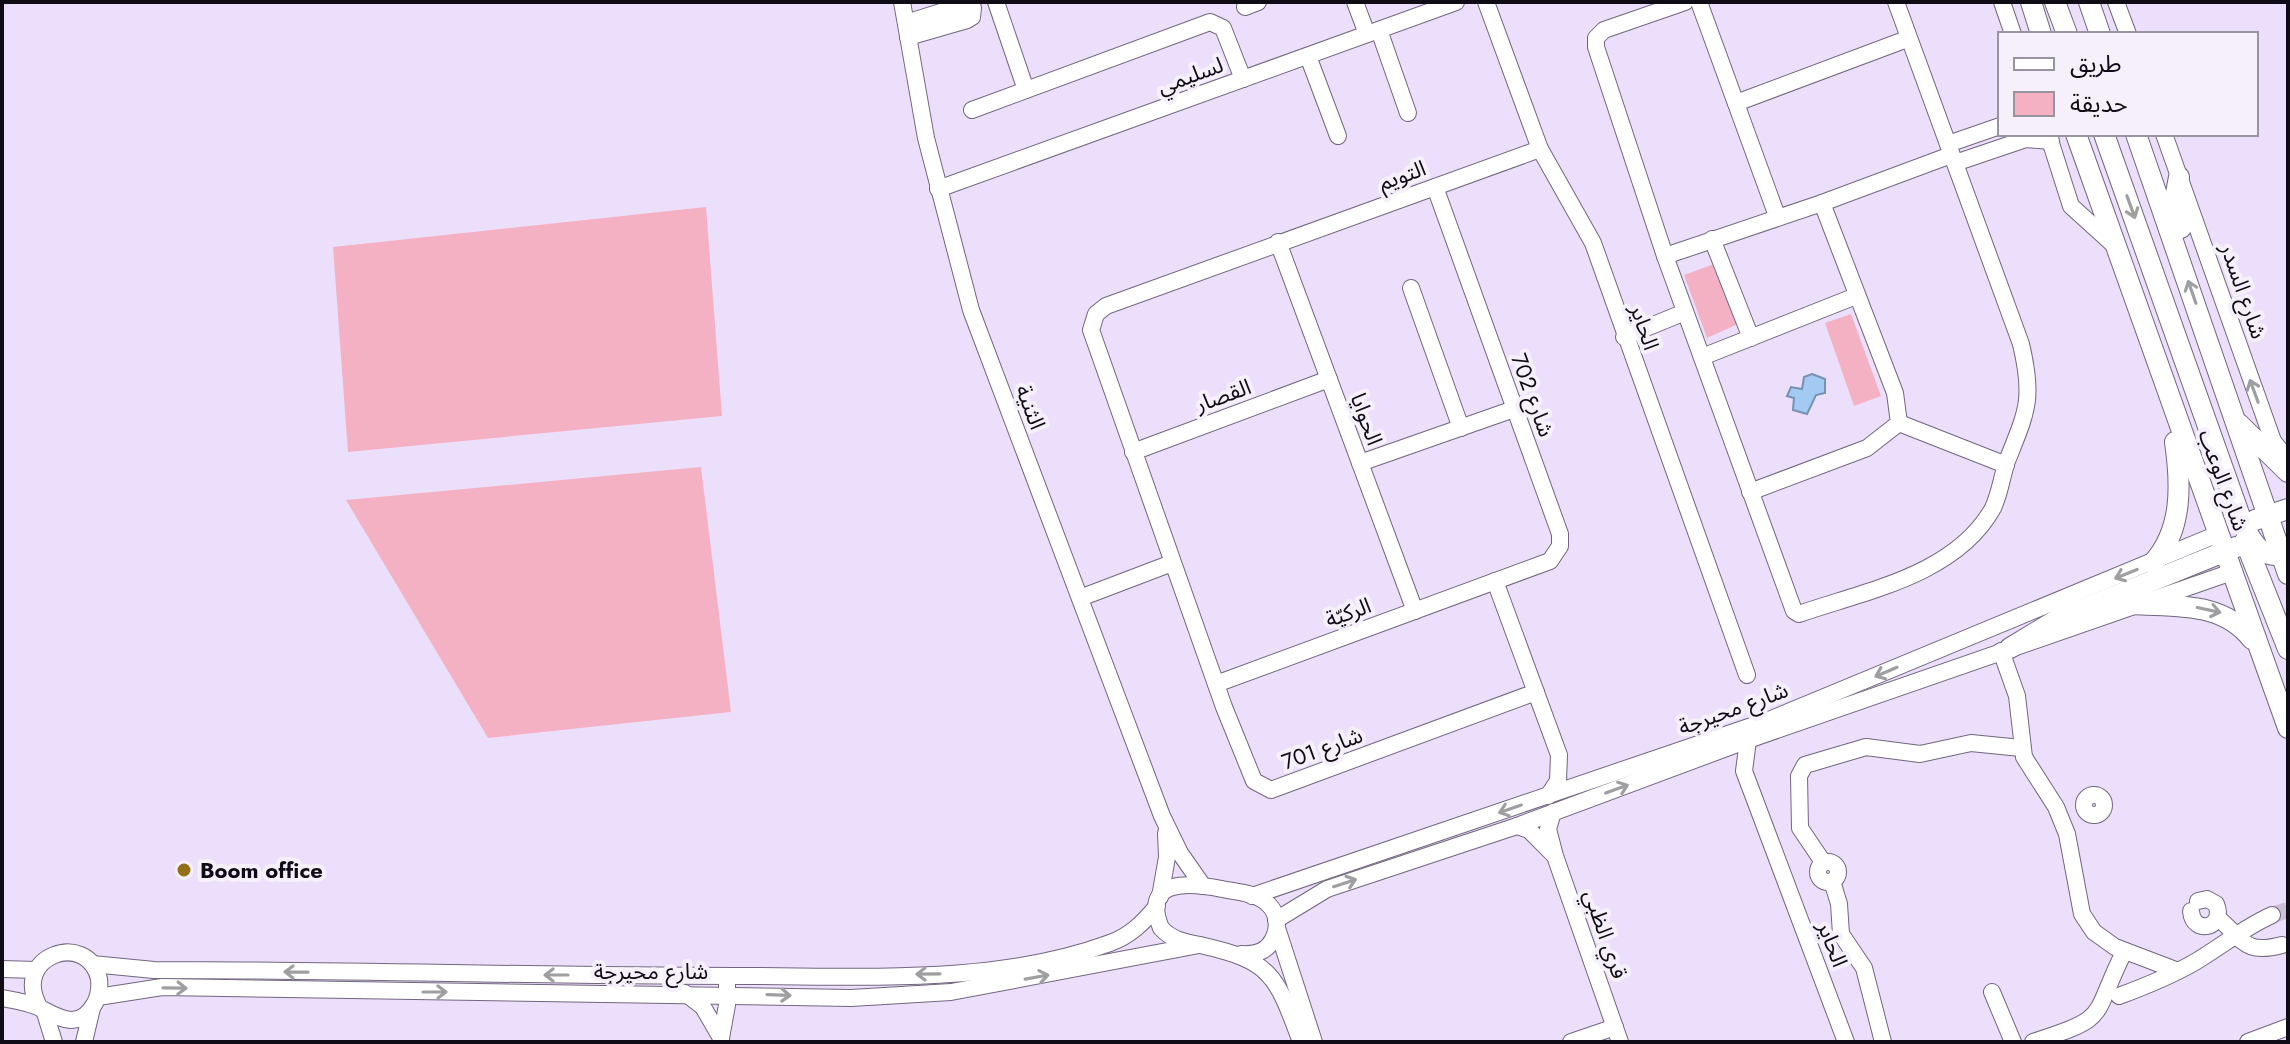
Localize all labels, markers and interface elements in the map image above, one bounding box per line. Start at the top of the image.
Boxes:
legend [1998,32,2258,136]
text: طريق [2070,46,2122,81]
street label: لسليمي [1153,48,1228,103]
text: حديقة [2070,86,2128,121]
street label: التويم [1374,152,1431,199]
one-way arrow [2125,194,2140,219]
street label: شارع السدر [2211,238,2275,343]
one-way arrow [2184,280,2199,306]
street label: الحاير [1622,299,1668,354]
street label: شارع 702 [1502,349,1563,442]
street label: القصار [1190,370,1255,420]
one-way arrow [2246,379,2261,404]
street label: الثنية [1008,380,1054,434]
street label: الحوايا [1343,388,1391,450]
street label: شارع الوعب [2190,425,2257,536]
one-way arrow [2114,568,2139,582]
street label: الركيّة [1321,589,1375,635]
one-way arrow [2195,604,2221,619]
one-way arrow [1874,666,1899,680]
street label: شارع محيرجة [1674,673,1793,744]
street label: شارع 701 [1277,719,1367,778]
one-way arrow [1604,780,1629,795]
one-way arrow [1498,803,1523,818]
place label: Boom office [200,854,323,886]
marker: Boom office [175,861,193,879]
one-way arrow [1332,875,1357,890]
street label: قري الظبي [1575,885,1636,983]
street label: الحاير [1809,916,1856,972]
street label: شارع محيرجة [594,955,708,988]
one-way arrow [283,964,310,979]
one-way arrow [543,967,570,983]
one-way arrow [915,967,942,982]
one-way arrow [1024,969,1050,984]
one-way arrow [161,980,188,995]
one-way arrow [421,985,448,1000]
one-way arrow [765,988,792,1003]

